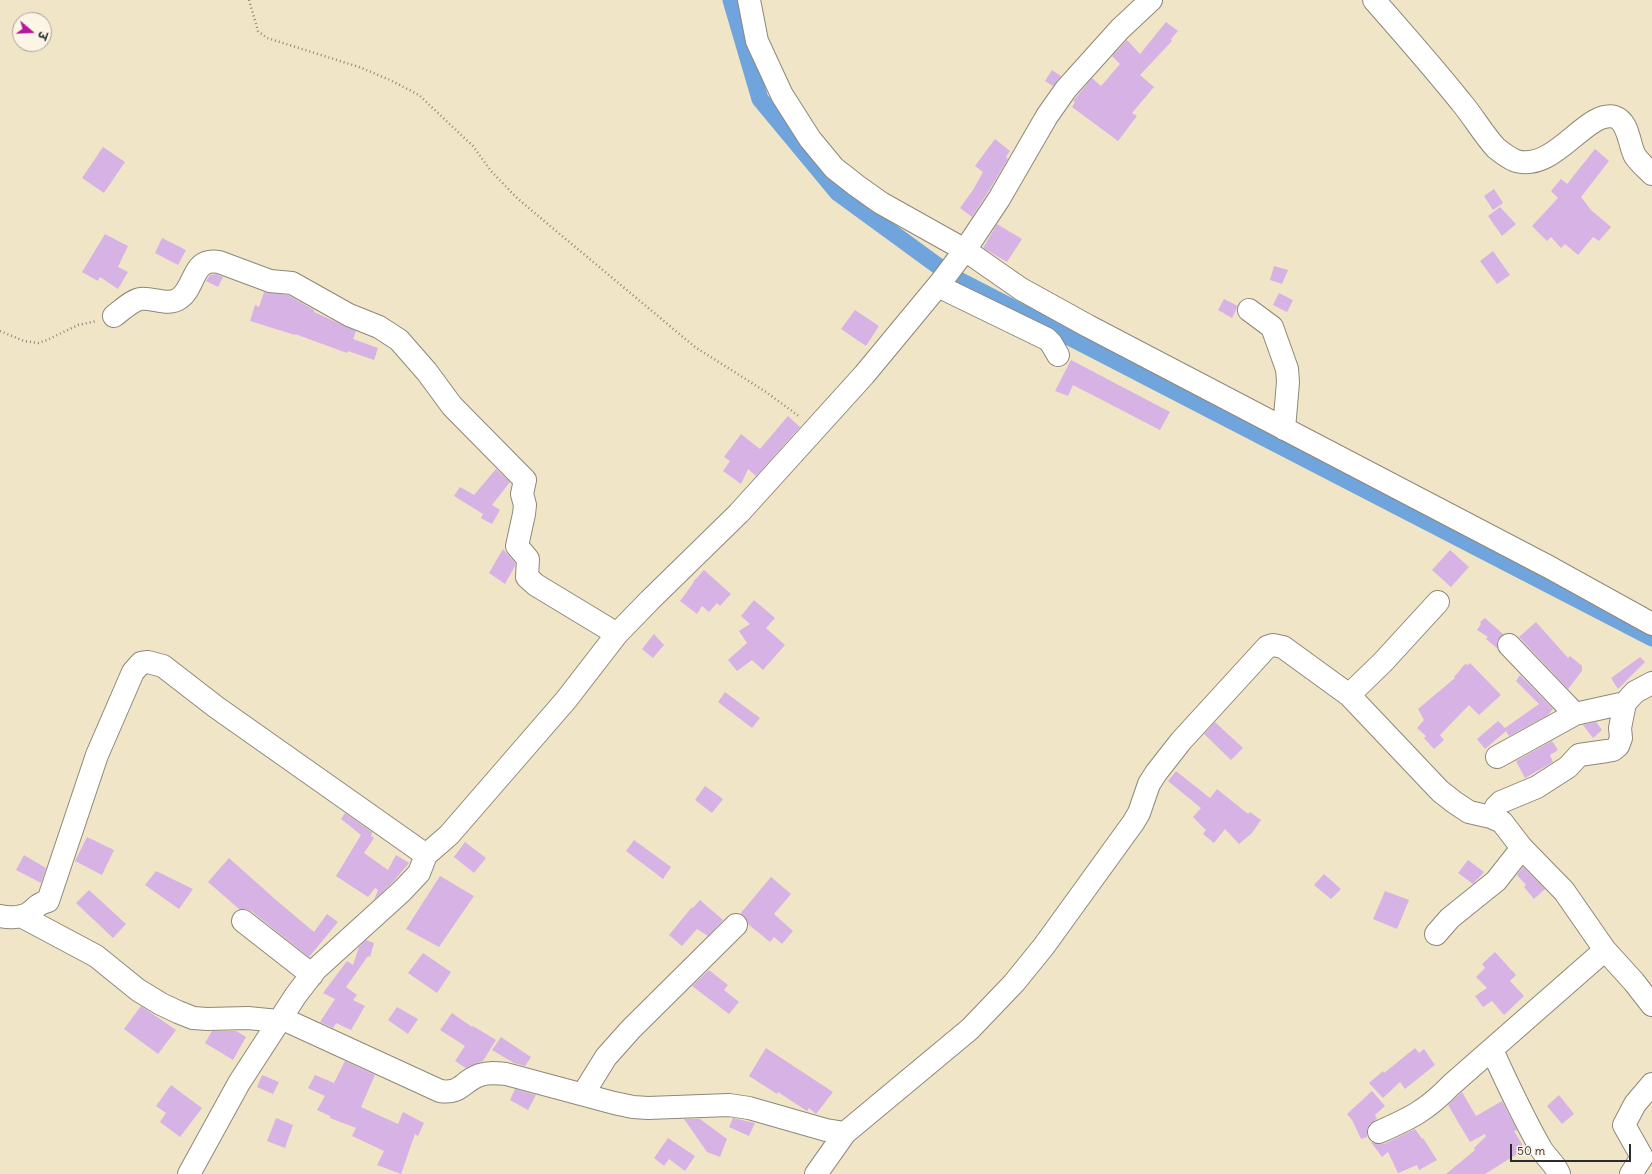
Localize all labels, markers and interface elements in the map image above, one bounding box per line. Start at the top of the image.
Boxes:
north arrow [12,12,52,52]
text: उ [35,30,50,41]
scale bar [1512,1136,1633,1162]
text: 50 m [1517,1143,1545,1158]

